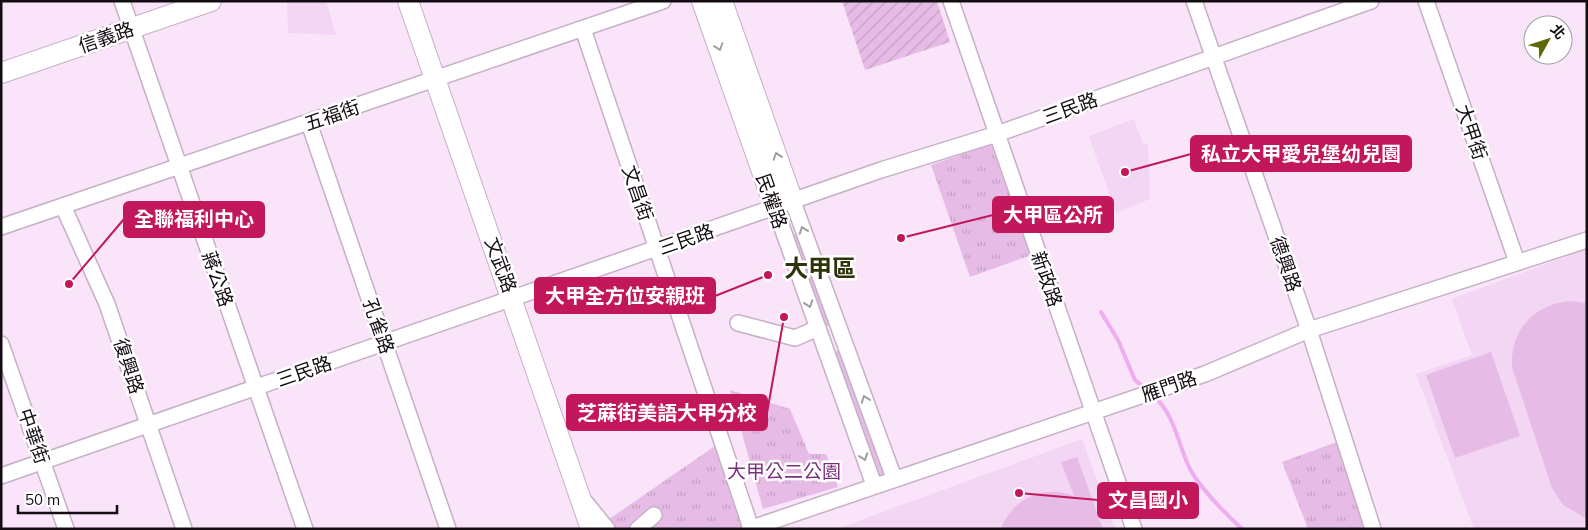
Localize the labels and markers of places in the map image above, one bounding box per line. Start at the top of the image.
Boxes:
callout: 私立大甲愛兒堡幼兒園 [1191,136,1411,171]
callout: 大甲區公所 [993,197,1113,232]
callout: 全聯福利中心 [124,202,264,237]
callout: 大甲全方位安親班 [535,278,715,313]
callout: 芝蔴街美語大甲分校 [567,395,767,430]
callout: 文昌國小 [1098,483,1198,518]

